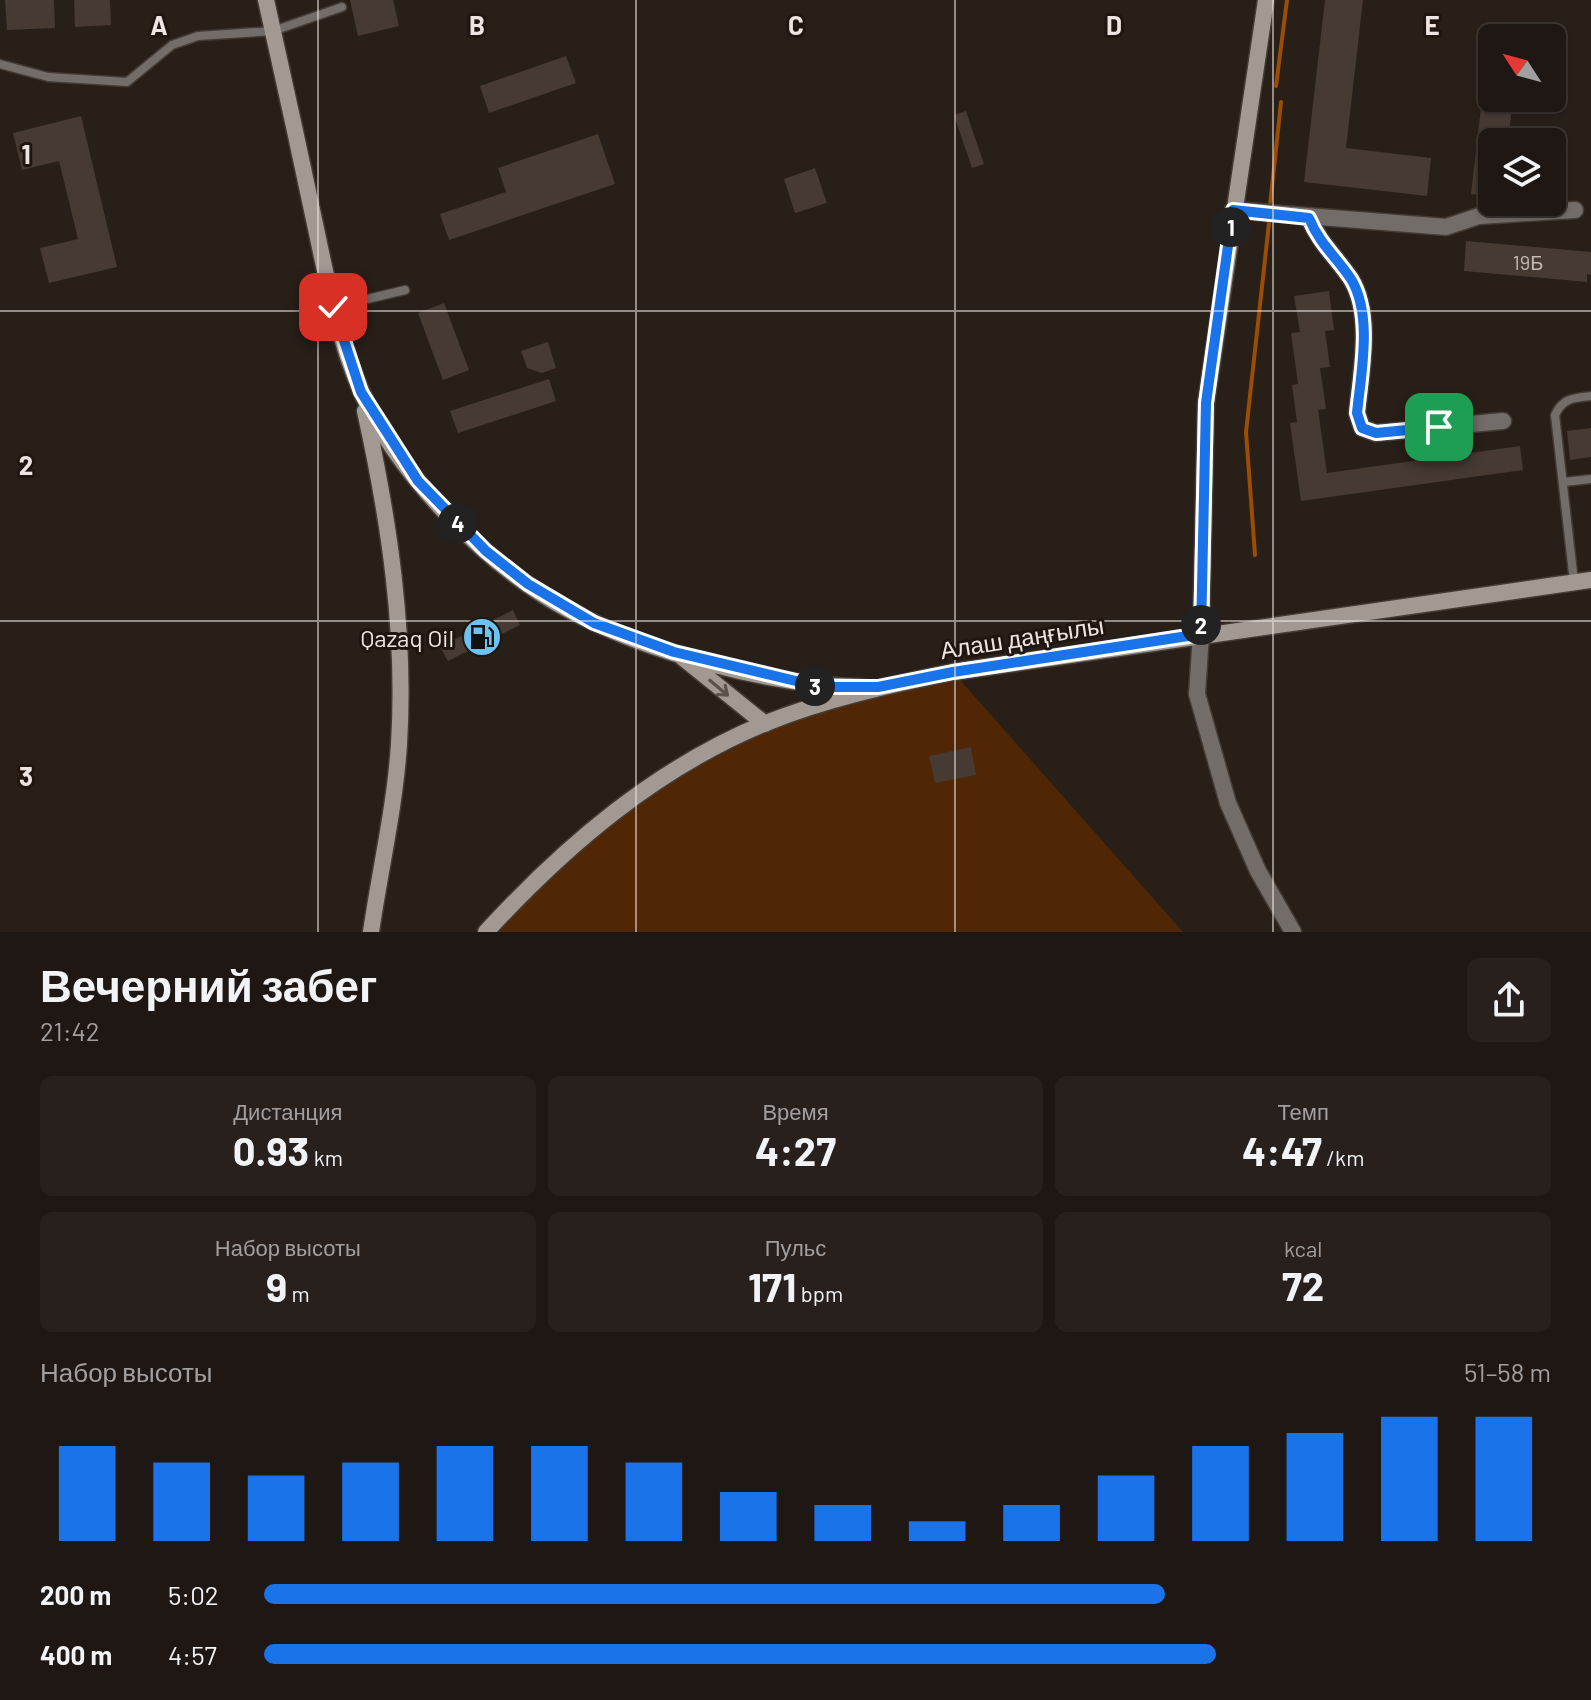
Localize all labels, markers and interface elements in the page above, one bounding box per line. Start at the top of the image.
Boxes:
text: A [150,9,168,40]
text: B [469,9,485,40]
text: C [788,9,804,40]
text: D [1106,9,1122,40]
text: E [1424,9,1440,40]
north arrow [1478,24,1566,112]
map controls [1478,24,1566,216]
button: layers [1478,128,1566,216]
text: 1 [21,138,31,169]
pin: 1 [1211,207,1251,247]
text: 1 [1227,214,1235,240]
house number: 19Б [1513,250,1543,274]
pin [299,273,367,341]
icon: check [311,285,355,329]
pin [1405,393,1473,461]
icon: arrive [1417,405,1461,449]
text: 2 [19,449,33,480]
pin: 4 [438,503,478,543]
text: 4 [451,510,465,536]
pin: 2 [1181,605,1221,645]
street label: Алаш даңғылы [938,610,1106,664]
text: 2 [1195,612,1207,638]
fuel station icon: Qazaq Oil [461,616,503,658]
place label: Qazaq Oil [361,623,454,652]
pin: 3 [795,666,835,706]
text: 3 [809,673,821,699]
one-way arrow [709,679,729,697]
text: 3 [19,760,33,791]
text: Вечерний забег [40,958,377,1011]
button: share [1467,958,1551,1042]
text: 21:42 [40,1015,100,1046]
text: Дистанция [233,1098,342,1124]
text: Время [762,1098,829,1124]
text: Темп [1277,1098,1329,1124]
text: 0.93 [233,1126,309,1174]
text: 4:27 [755,1126,836,1174]
text: 4:47 [1242,1126,1322,1174]
text: km [309,1144,343,1170]
text: /km [1322,1144,1364,1170]
text: Набор высоты [215,1234,361,1260]
text: Пульс [765,1234,826,1260]
text: kcal [1284,1235,1322,1261]
text: 72 [1282,1261,1324,1309]
text: 9 [266,1262,287,1310]
text: 171 [748,1262,796,1310]
text: m [287,1280,310,1306]
text: bpm [796,1280,843,1306]
text: Набор высоты [40,1356,213,1387]
text: 51–58 m [1464,1356,1551,1387]
text: 200 m [40,1579,111,1610]
text: 5:02 [168,1579,219,1610]
text: 400 m [40,1639,112,1670]
text: 4:57 [168,1639,217,1670]

